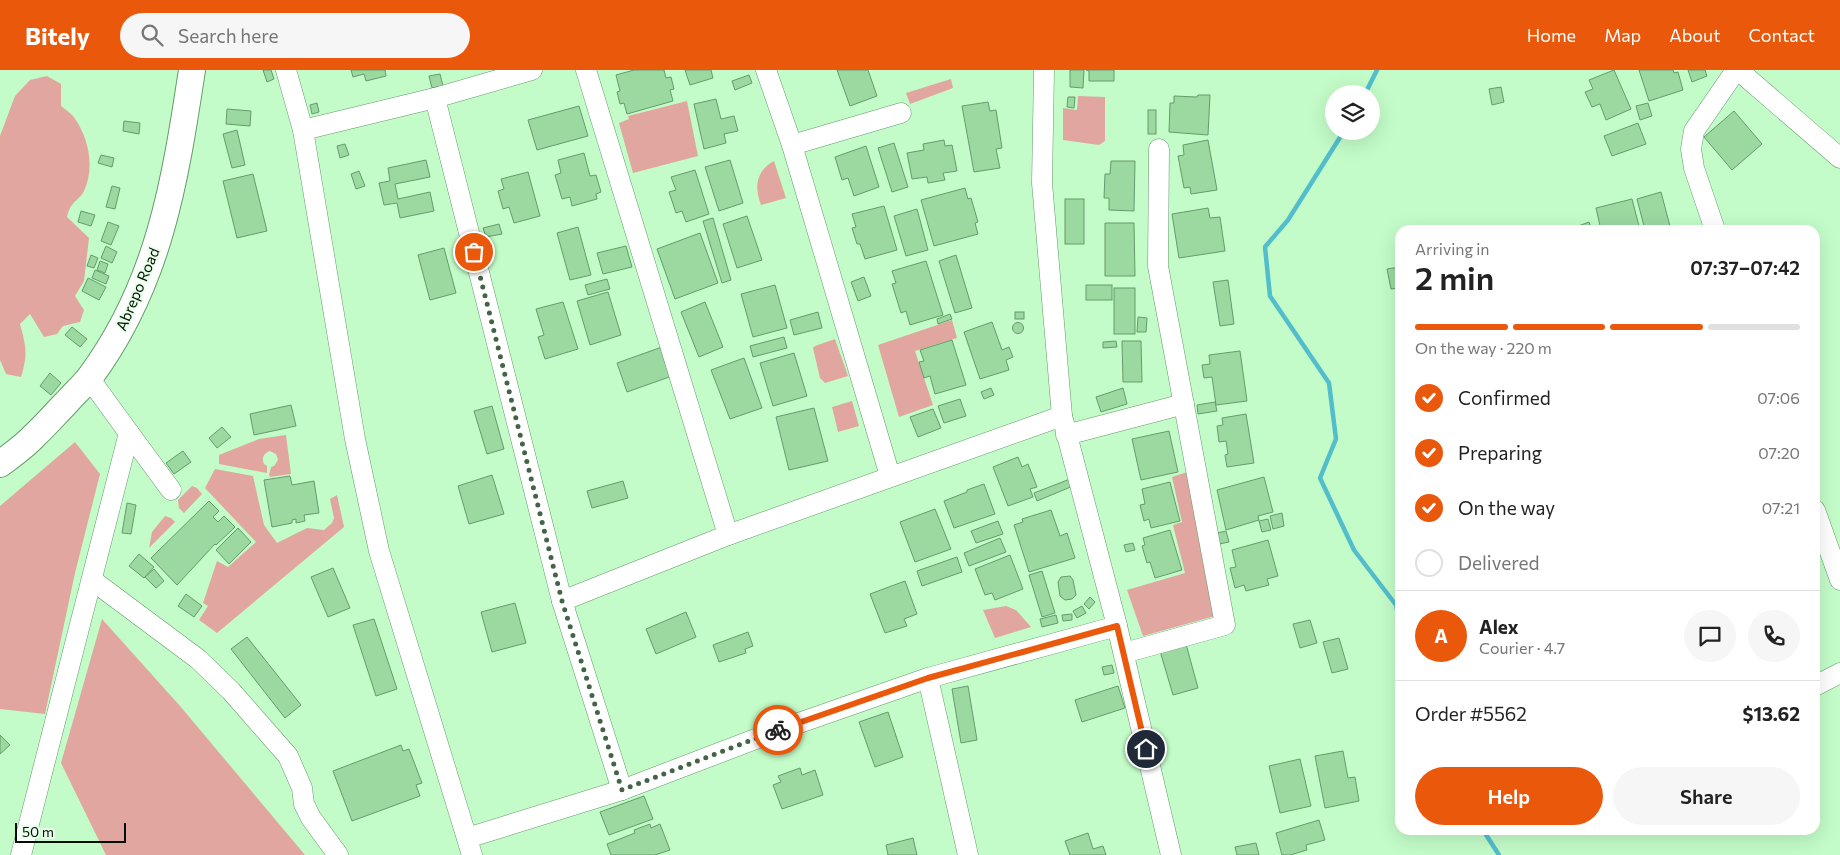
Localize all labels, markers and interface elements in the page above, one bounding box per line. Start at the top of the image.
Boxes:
search box [120,13,470,58]
text: Bitely [25,21,90,50]
icon: search [138,21,166,49]
text: Search here [178,24,278,47]
text: Home [1527,24,1576,46]
text: Map [1604,24,1641,46]
text: About [1669,24,1721,46]
text: Contact [1749,24,1815,46]
map controls [1325,85,1380,140]
button: layers [1325,85,1380,140]
pin [453,231,495,273]
icon: bag [460,238,488,266]
text: Arriving in [1415,239,1489,258]
street label: Abrepo Road [111,245,163,333]
text: 07:37–07:42 [1690,256,1800,279]
text: 2 min [1415,257,1494,297]
text: On the way · 220 m [1415,338,1552,357]
icon: check [1415,384,1443,412]
text: Confirmed [1458,386,1551,409]
text: 07:06 [1757,388,1800,407]
icon: check [1415,439,1443,467]
text: Preparing [1458,441,1542,464]
text: 07:20 [1758,443,1800,462]
icon: check [1415,494,1443,522]
text: On the way [1458,496,1555,519]
text: 07:21 [1762,498,1800,517]
text: Delivered [1458,551,1539,574]
button: chat [1684,610,1736,662]
button: phone [1748,610,1800,662]
text: Alex [1479,615,1519,638]
text: A [1434,624,1448,647]
text: Courier · 4.7 [1479,638,1565,657]
text: Order #5562 [1415,702,1527,725]
text: $13.62 [1743,702,1800,725]
courier [753,705,803,755]
icon: bike [764,716,792,744]
pin [1125,728,1167,770]
icon: home [1132,735,1160,763]
button: Help [1415,767,1603,825]
button: Share [1613,767,1800,825]
scale bar [15,820,126,843]
text: 50 m [22,823,54,840]

